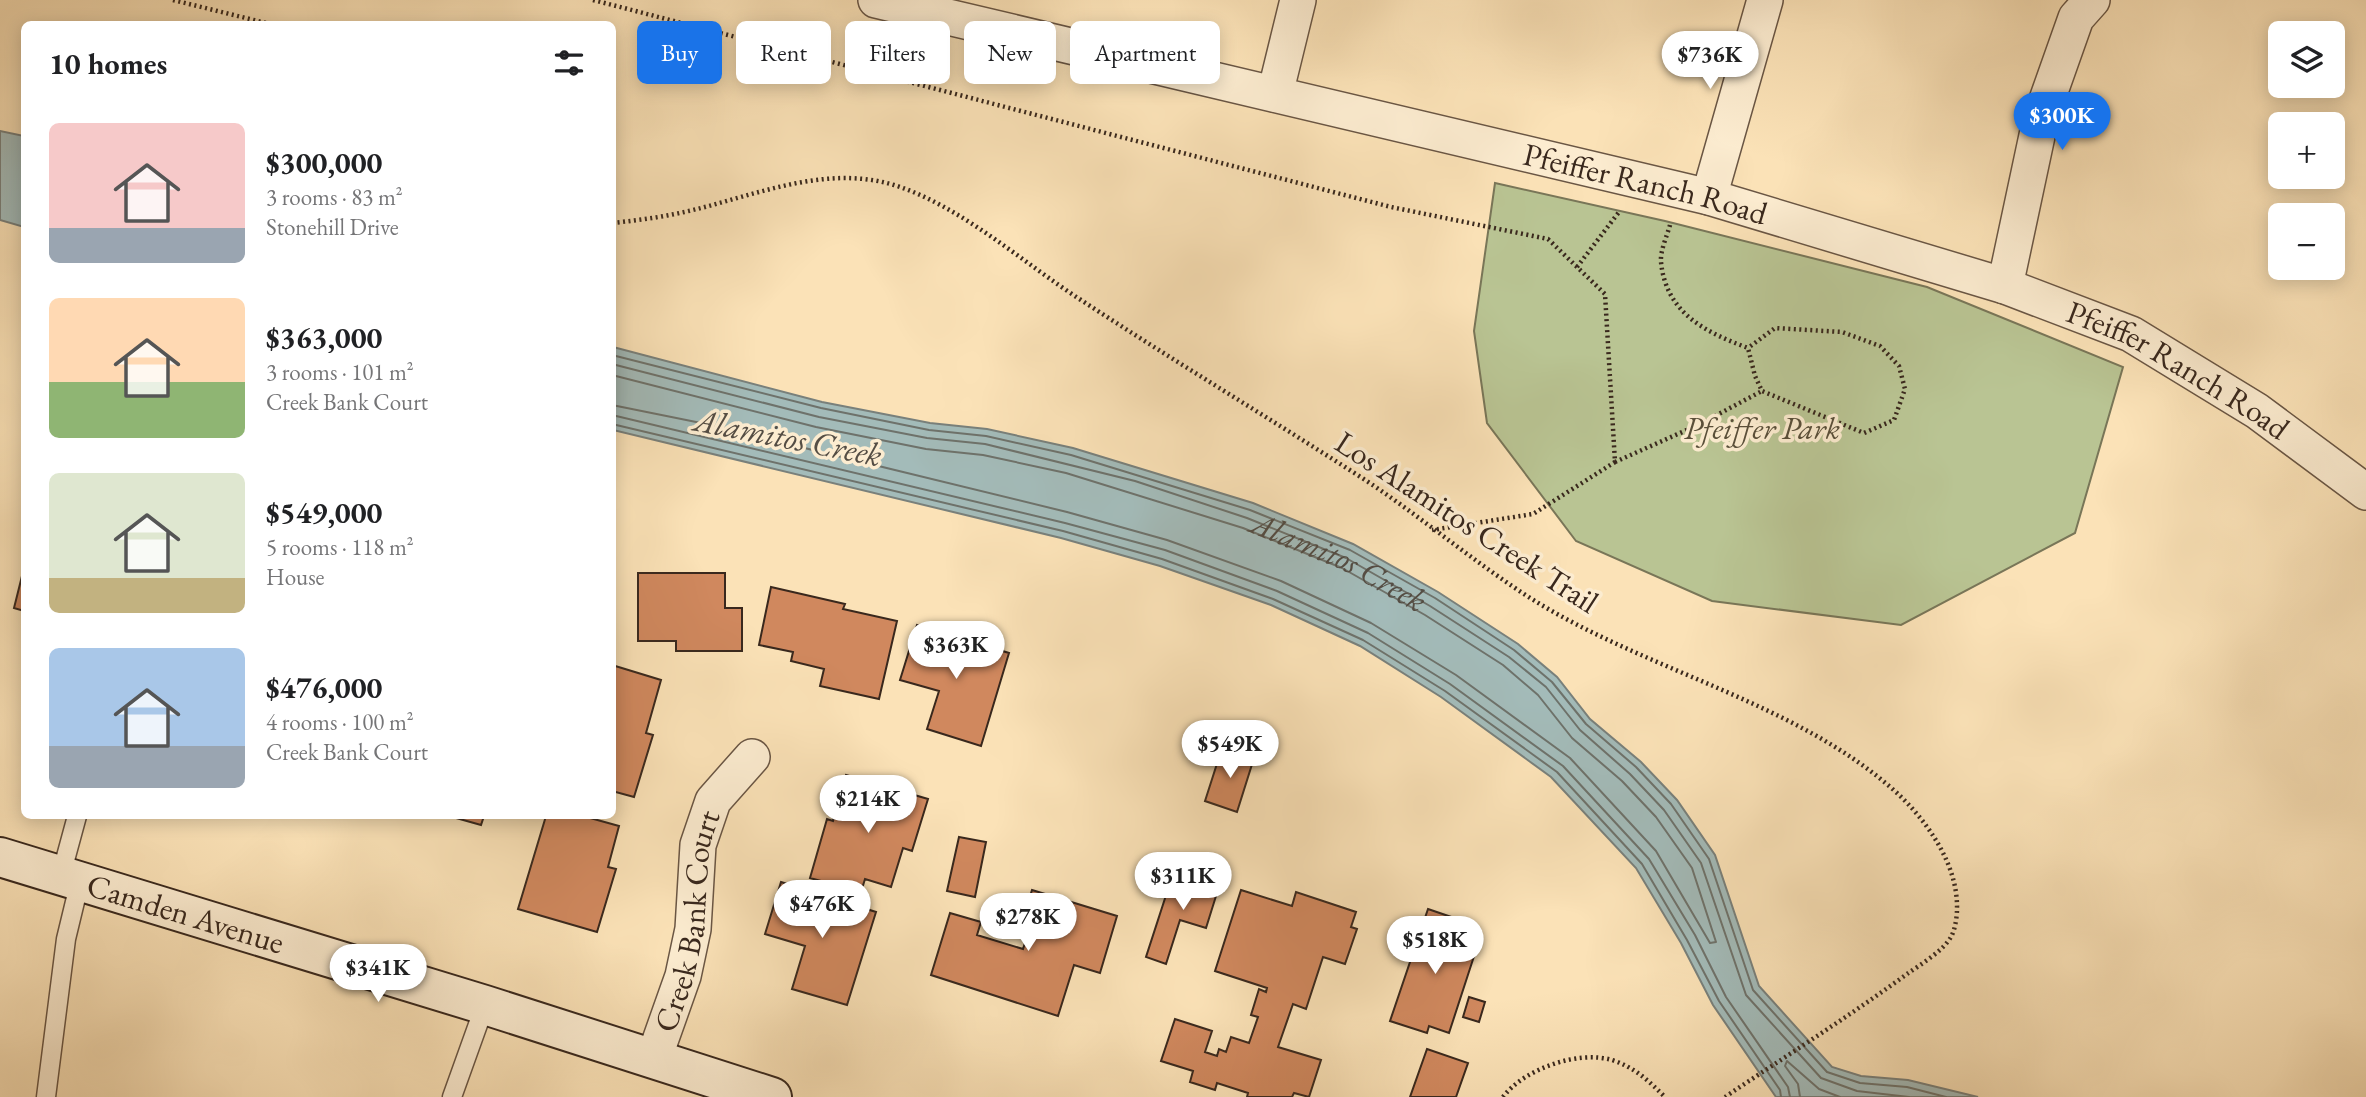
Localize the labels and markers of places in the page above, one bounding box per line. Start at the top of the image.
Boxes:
pin: $736K [1661,32,1759,91]
pin: $300K [2013,92,2111,152]
pin: $363K [907,622,1005,681]
pin: $549K [1181,720,1279,780]
pin: $214K [819,776,917,835]
pin: $311K [1134,852,1232,912]
pin: $476K [773,880,871,940]
pin: $278K [979,894,1077,953]
pin: $518K [1386,916,1484,976]
pin: $341K [329,944,427,1004]

